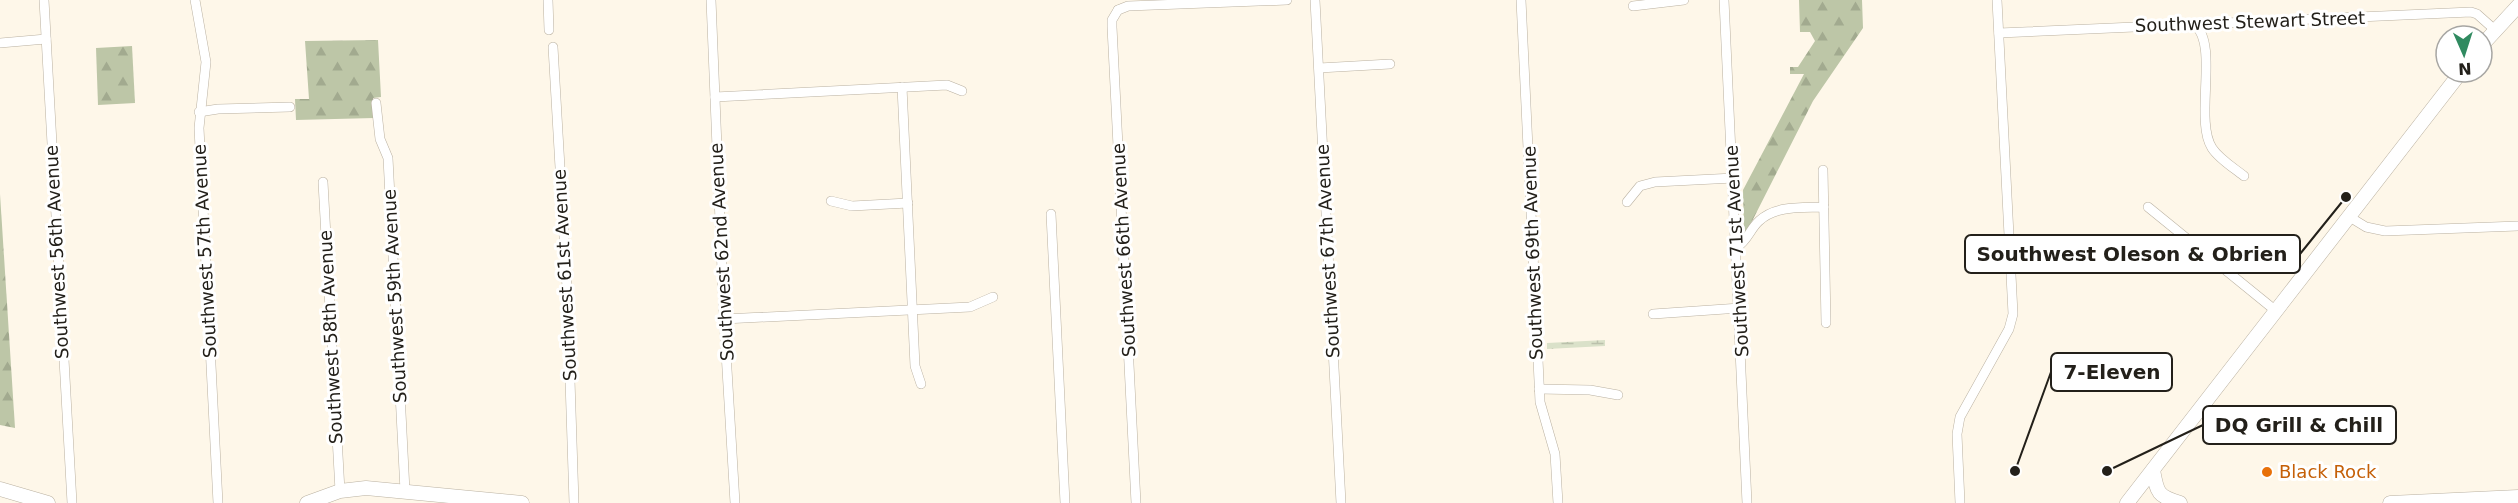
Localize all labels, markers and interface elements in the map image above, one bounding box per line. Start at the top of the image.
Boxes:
street label: Southwest Stewart Street [2134,7,2366,36]
north arrow [2434,24,2494,84]
text: N [2458,59,2472,78]
street label: Southwest 62nd Avenue [705,142,738,362]
street label: Southwest 66th Avenue [1107,143,1140,358]
street label: Southwest 57th Avenue [188,144,221,359]
street label: Southwest 67th Avenue [1311,144,1344,359]
street label: Southwest 56th Avenue [40,145,73,360]
street label: Southwest 71st Avenue [1720,145,1753,358]
street label: Southwest 69th Avenue [1518,146,1547,360]
street label: Southwest 61st Avenue [548,169,581,382]
street label: Southwest 59th Avenue [378,189,411,404]
street label: Southwest 58th Avenue [314,230,347,445]
callout: Southwest Oleson & Obrien [1965,235,2300,273]
text: Southwest Oleson & Obrien [1976,242,2288,266]
callout: 7-Eleven [2051,353,2172,391]
text: 7-Eleven [2063,360,2161,384]
callout: DQ Grill & Chill [2203,406,2396,444]
text: DQ Grill & Chill [2215,413,2383,437]
place label: Black Rock [2279,461,2377,482]
marker: Black Rock [2260,465,2274,479]

